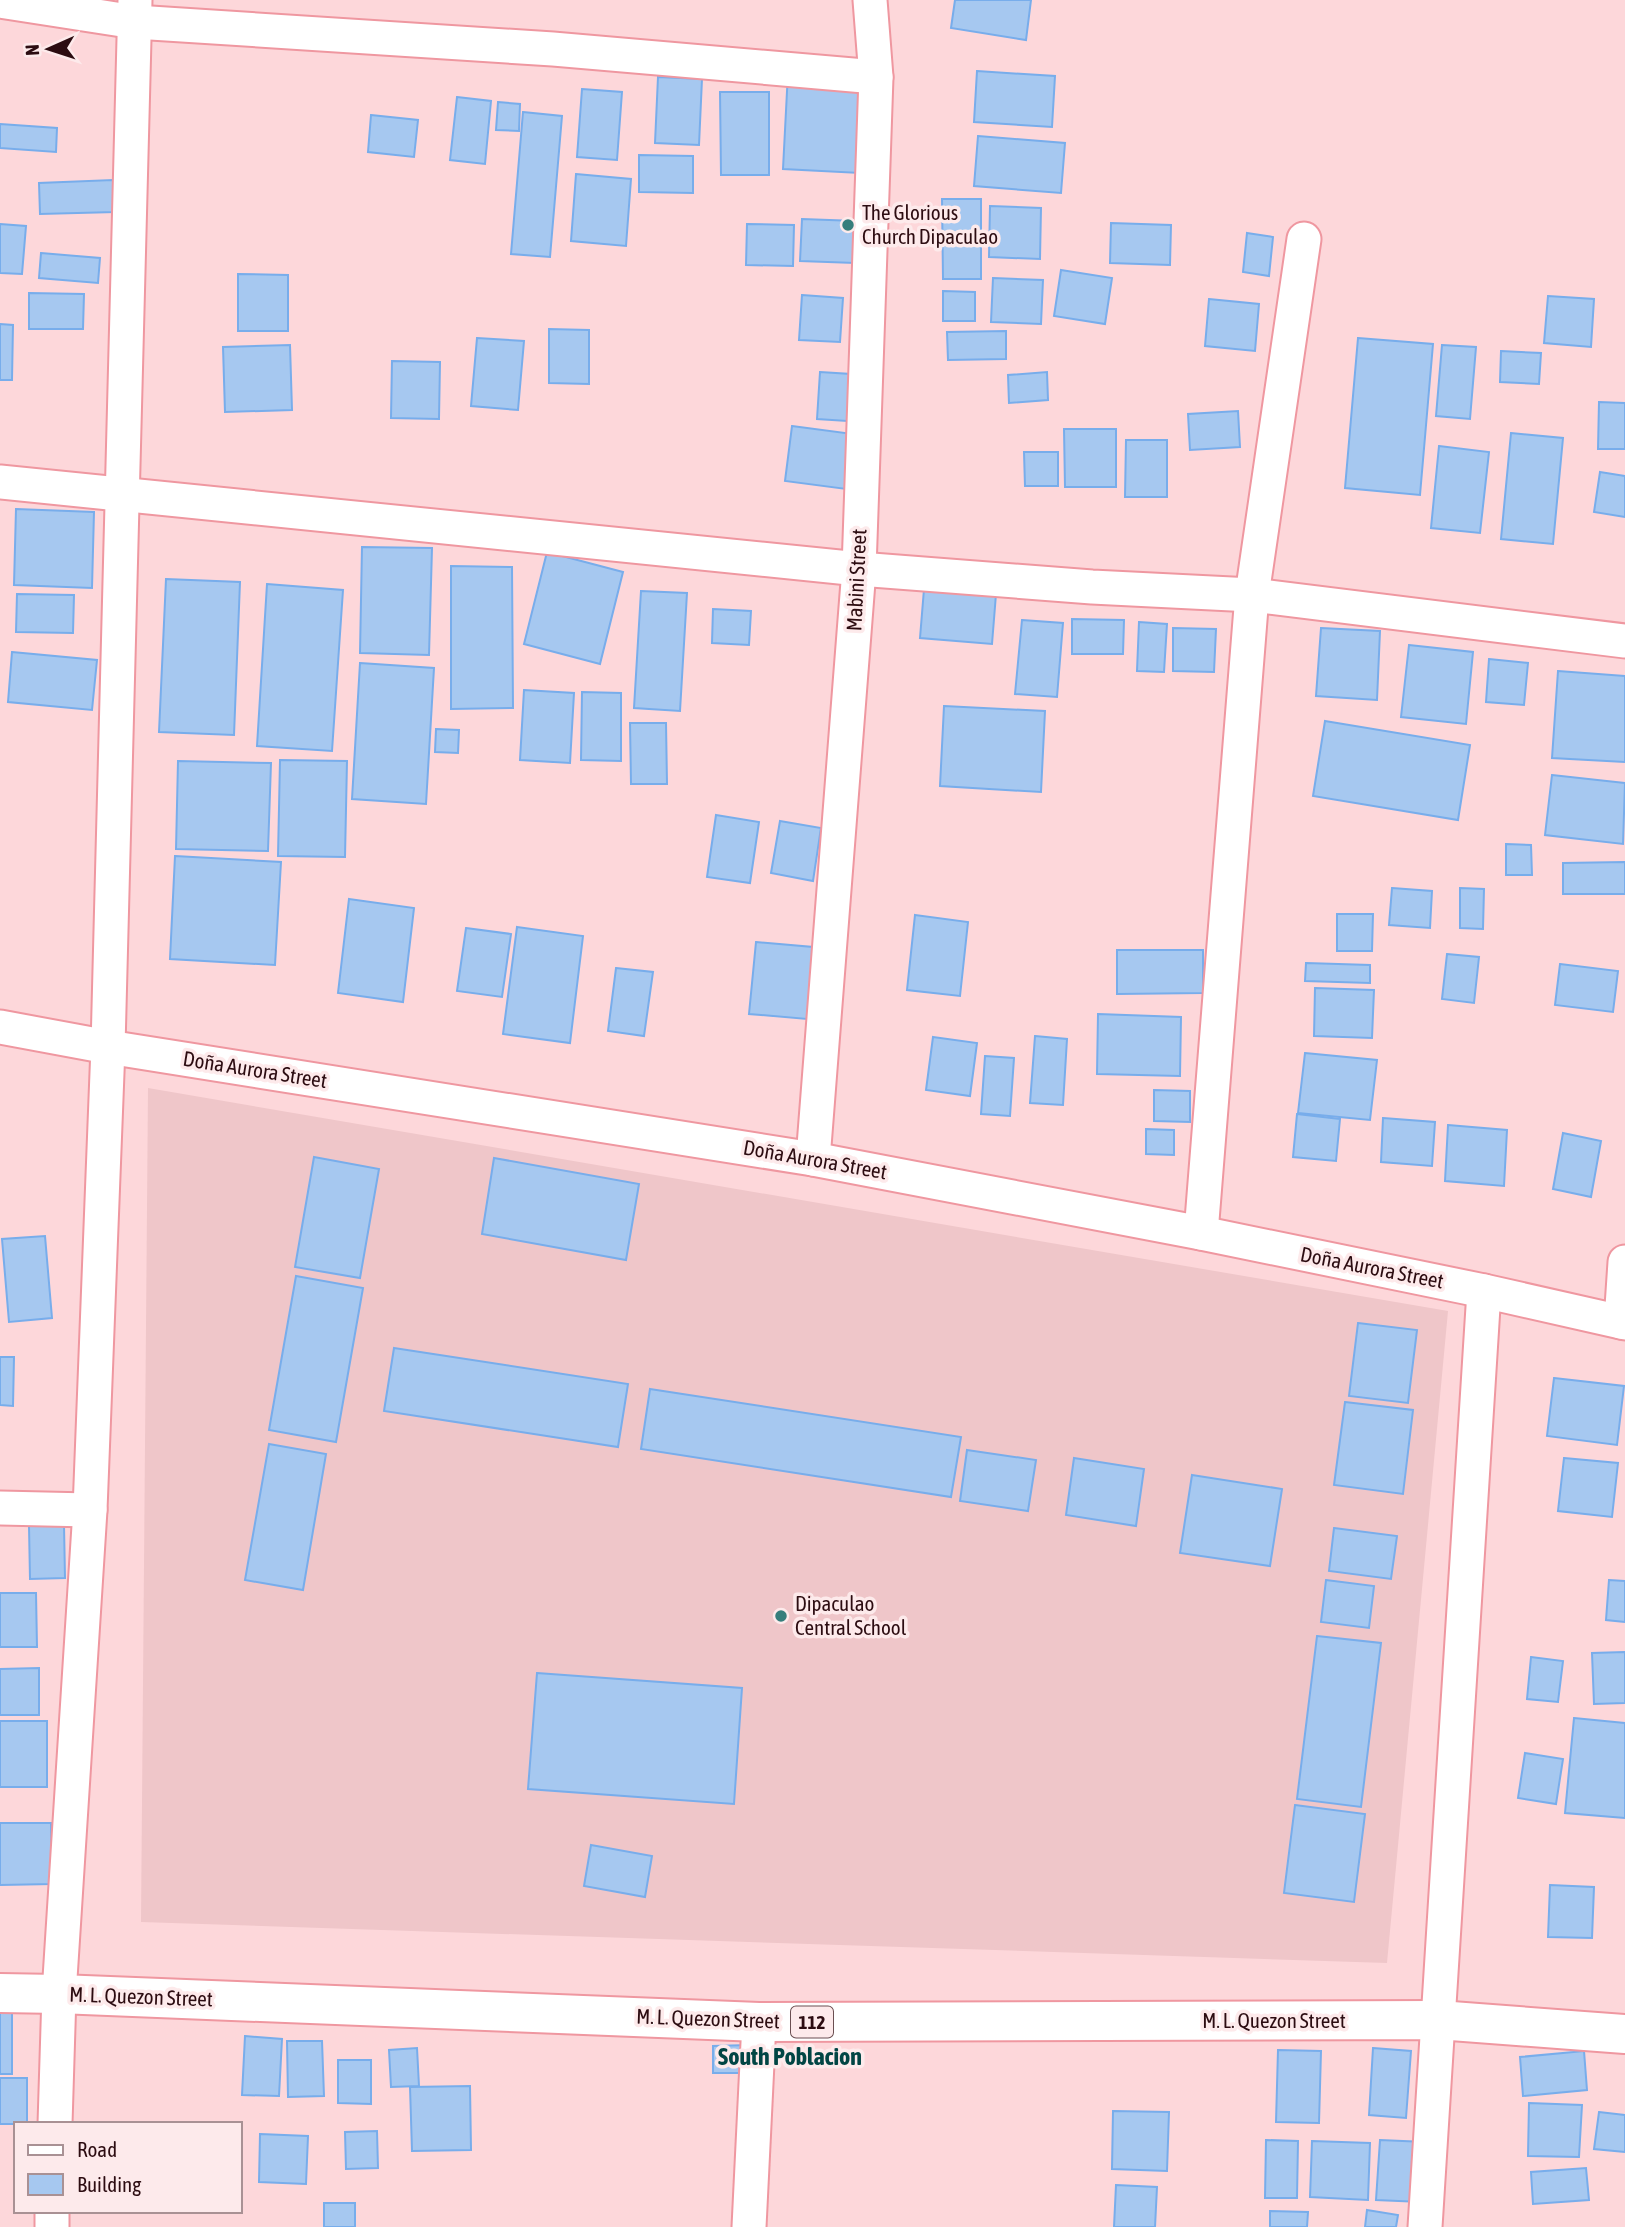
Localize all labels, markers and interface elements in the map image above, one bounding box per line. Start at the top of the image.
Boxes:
north arrow [14,14,84,84]
text: N [21,44,43,56]
place label: The Glorious Church Dipaculao [862,200,998,248]
marker: The Glorious Church Dipaculao [840,217,856,233]
street label: Mabini Street [841,528,871,632]
street label: Doña Aurora Street [181,1046,329,1092]
street label: Doña Aurora Street [741,1135,889,1183]
street label: Doña Aurora Street [1299,1241,1446,1293]
place label: Dipaculao Central School [795,1591,907,1639]
marker: Dipaculao Central School [773,1608,789,1624]
street label: M. L. Quezon Street [69,1981,213,2011]
street label: M. L. Quezon Street [636,2003,780,2033]
road number: 112 [791,2006,833,2038]
street label: M. L. Quezon Street [1202,2008,1346,2032]
district label: South Poblacion [718,2043,862,2070]
legend [14,2122,242,2213]
text: Road [77,2137,117,2161]
text: Building [77,2172,141,2196]

